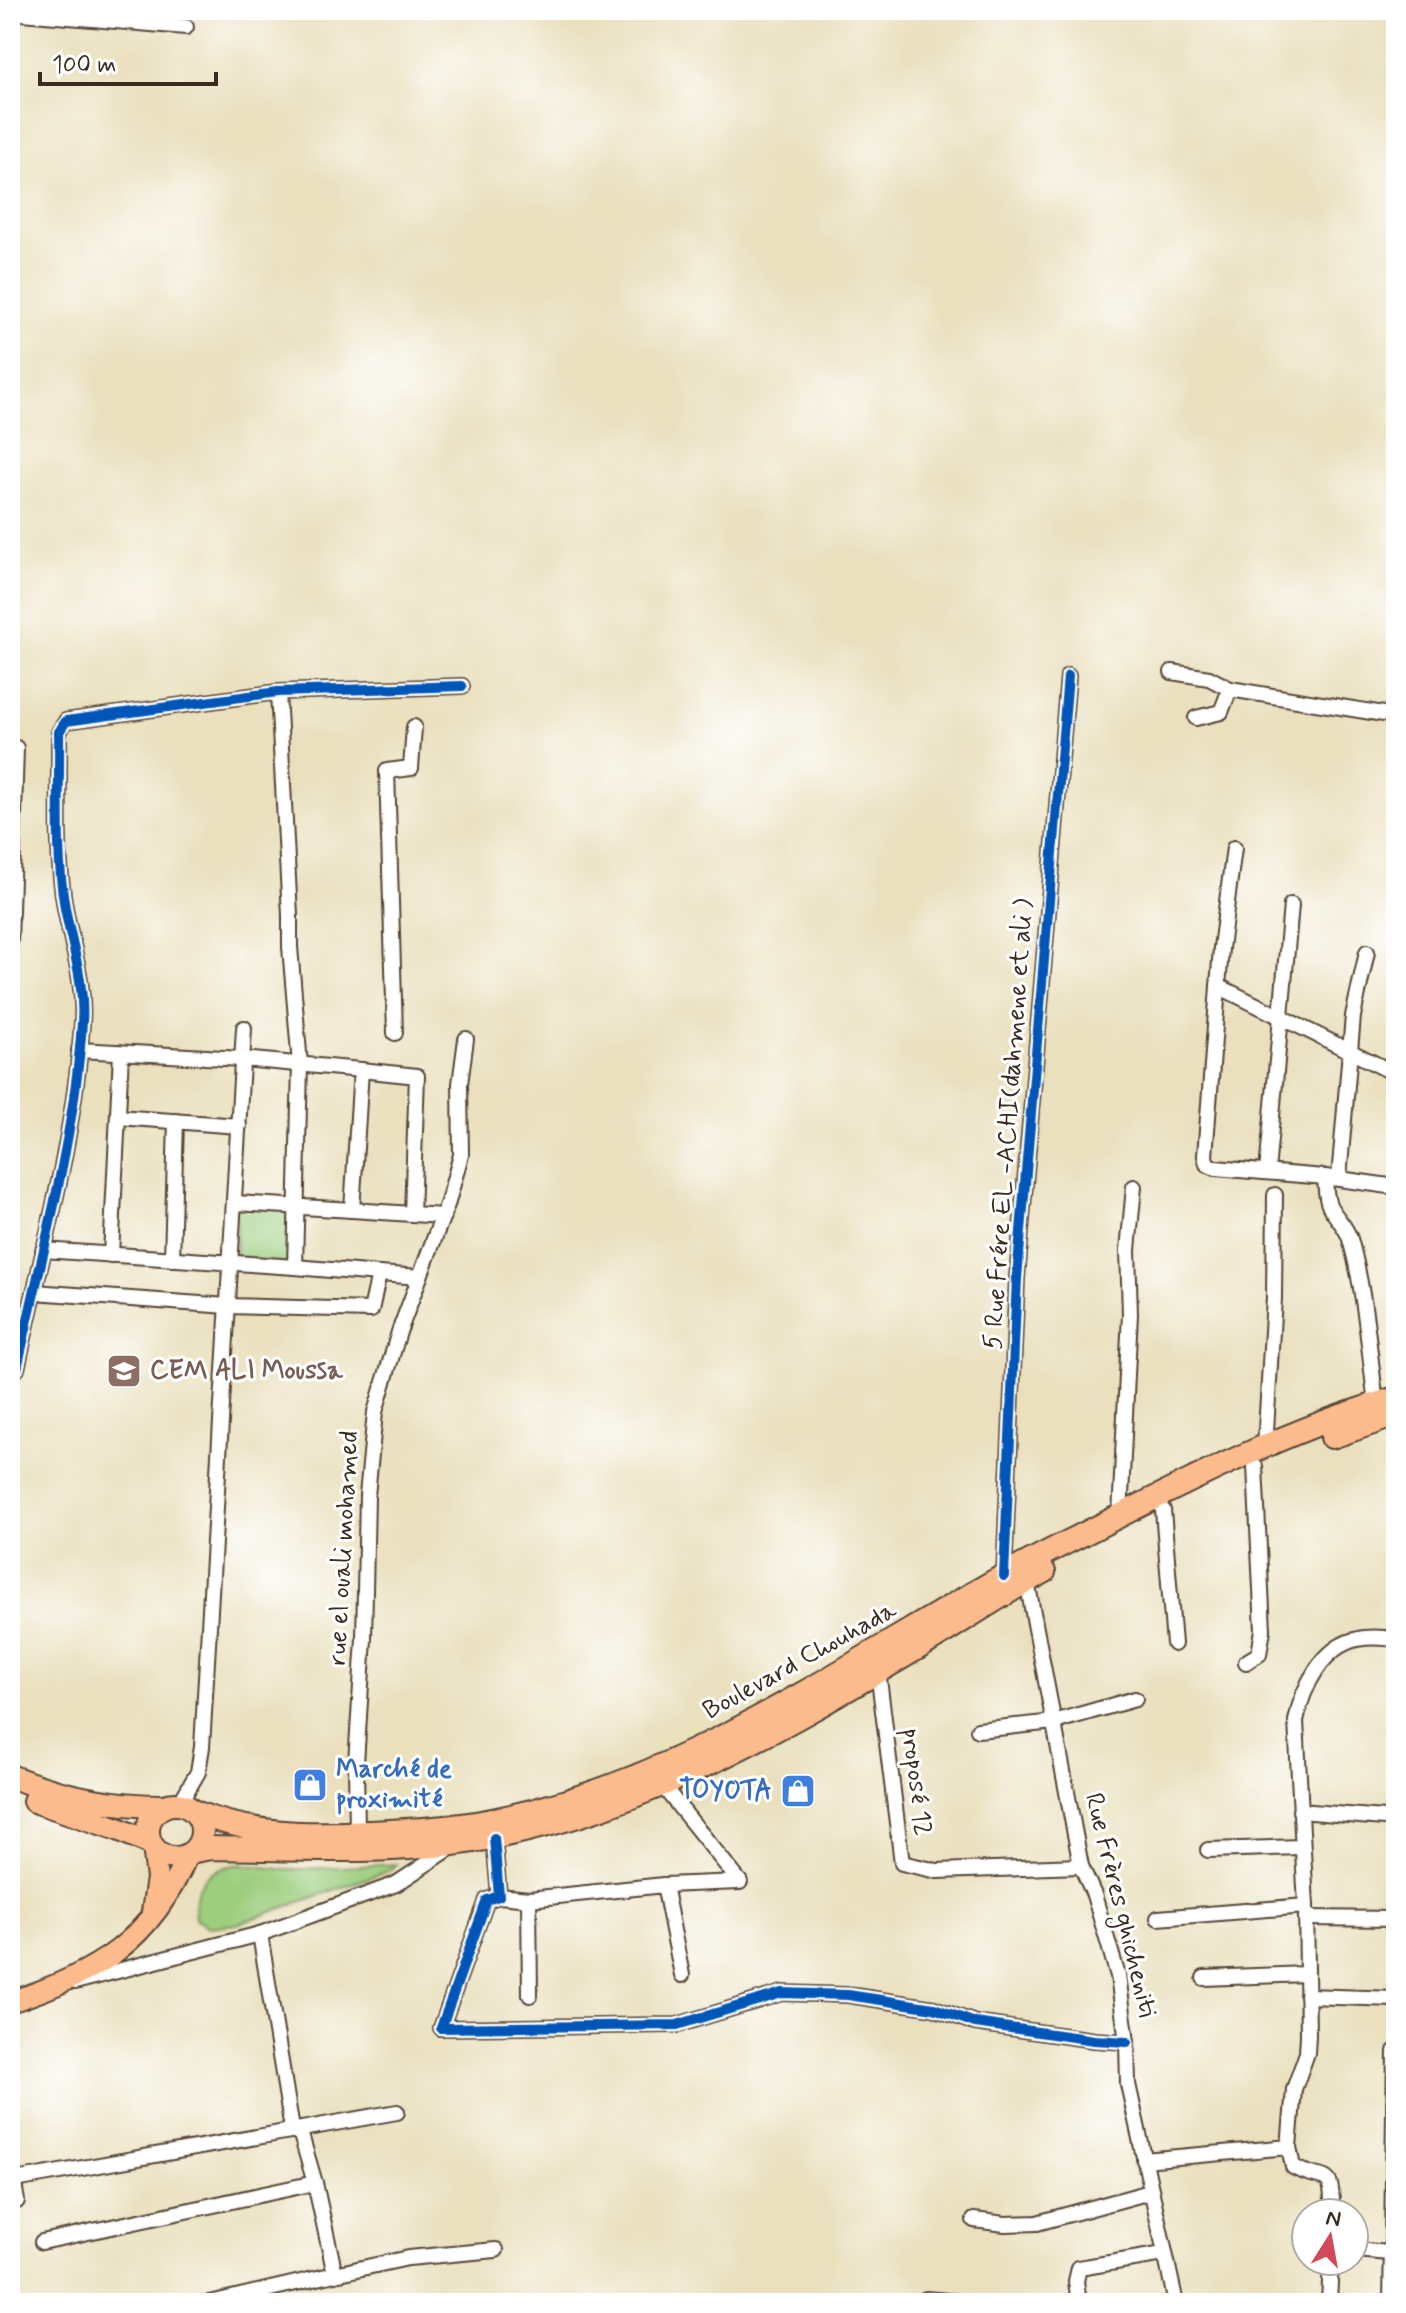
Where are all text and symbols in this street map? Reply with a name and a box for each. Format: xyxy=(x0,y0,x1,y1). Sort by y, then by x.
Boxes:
scale bar xyxy=(40,36,216,86)
text: 100 m xyxy=(52,50,116,81)
street label: 5 Rue Frére EL -ACHI(dahmene et ali ) xyxy=(976,897,1042,1351)
school or university icon: CEM ALI Moussa xyxy=(105,1352,143,1390)
place label: CEM ALI Moussa xyxy=(150,1354,344,1388)
street label: rue el ouali mohamed xyxy=(321,1430,367,1666)
street label: Boulevard Chouhada xyxy=(697,1593,903,1728)
street label: proposé 12 xyxy=(893,1726,939,1838)
place label: Marché de proximité xyxy=(336,1753,452,1817)
shop icon: Marché de proximité xyxy=(291,1766,329,1804)
shop icon: TOYOTA xyxy=(779,1772,817,1810)
place label: TOYOTA xyxy=(679,1774,772,1808)
street label: Rue Frères ghicheniti xyxy=(1074,1789,1164,2021)
north arrow xyxy=(1290,2197,1370,2277)
text: N xyxy=(1324,2204,1343,2234)

